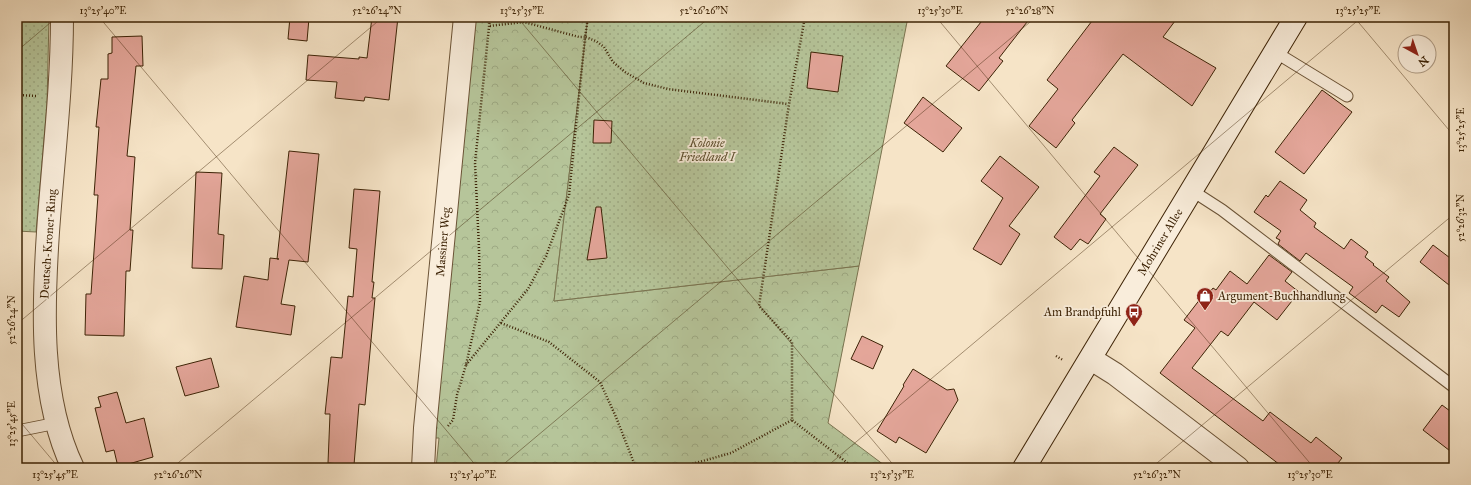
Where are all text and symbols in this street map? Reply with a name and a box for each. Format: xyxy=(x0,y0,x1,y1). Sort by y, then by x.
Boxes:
text: 13°25'40"E xyxy=(80,5,126,17)
text: 52°26'24"N xyxy=(352,5,402,17)
text: 13°25'35"E xyxy=(500,5,544,17)
text: 52°26'26"N xyxy=(680,5,729,17)
text: 13°25'30"E xyxy=(917,5,963,17)
text: 52°26'28"N xyxy=(1005,5,1055,17)
text: 13°25'25"E xyxy=(1336,5,1380,17)
north arrow xyxy=(1397,34,1437,74)
text: N xyxy=(1415,53,1431,70)
text: 13°25'25"E xyxy=(1455,108,1467,152)
park label: Kolonie Friedland I xyxy=(678,136,737,164)
street label: Deutsch-Kroner-Ring xyxy=(37,188,60,299)
text: 52°26'32"N xyxy=(1455,194,1467,242)
street label: Massiner Weg xyxy=(433,206,454,277)
street label: Mohriner Allee xyxy=(1134,206,1186,278)
shop icon: Argument-Buchhandlung xyxy=(1195,286,1215,311)
place label: Argument-Buchhandlung xyxy=(1217,289,1346,304)
text: 52°26'24"N xyxy=(6,295,18,345)
bus stop icon: Am Brandpfuhl xyxy=(1124,302,1144,327)
place label: Am Brandpfuhl xyxy=(1043,305,1122,319)
text: 13°25'45"E xyxy=(6,401,18,447)
text: 13°25'45"E xyxy=(32,469,78,481)
text: 52°26'26"N xyxy=(154,469,203,481)
text: 13°25'40"E xyxy=(450,469,496,481)
text: 13°25'35"E xyxy=(870,469,914,481)
text: 52°26'32"N xyxy=(1133,469,1181,481)
text: 13°25'30"E xyxy=(1287,469,1333,481)

